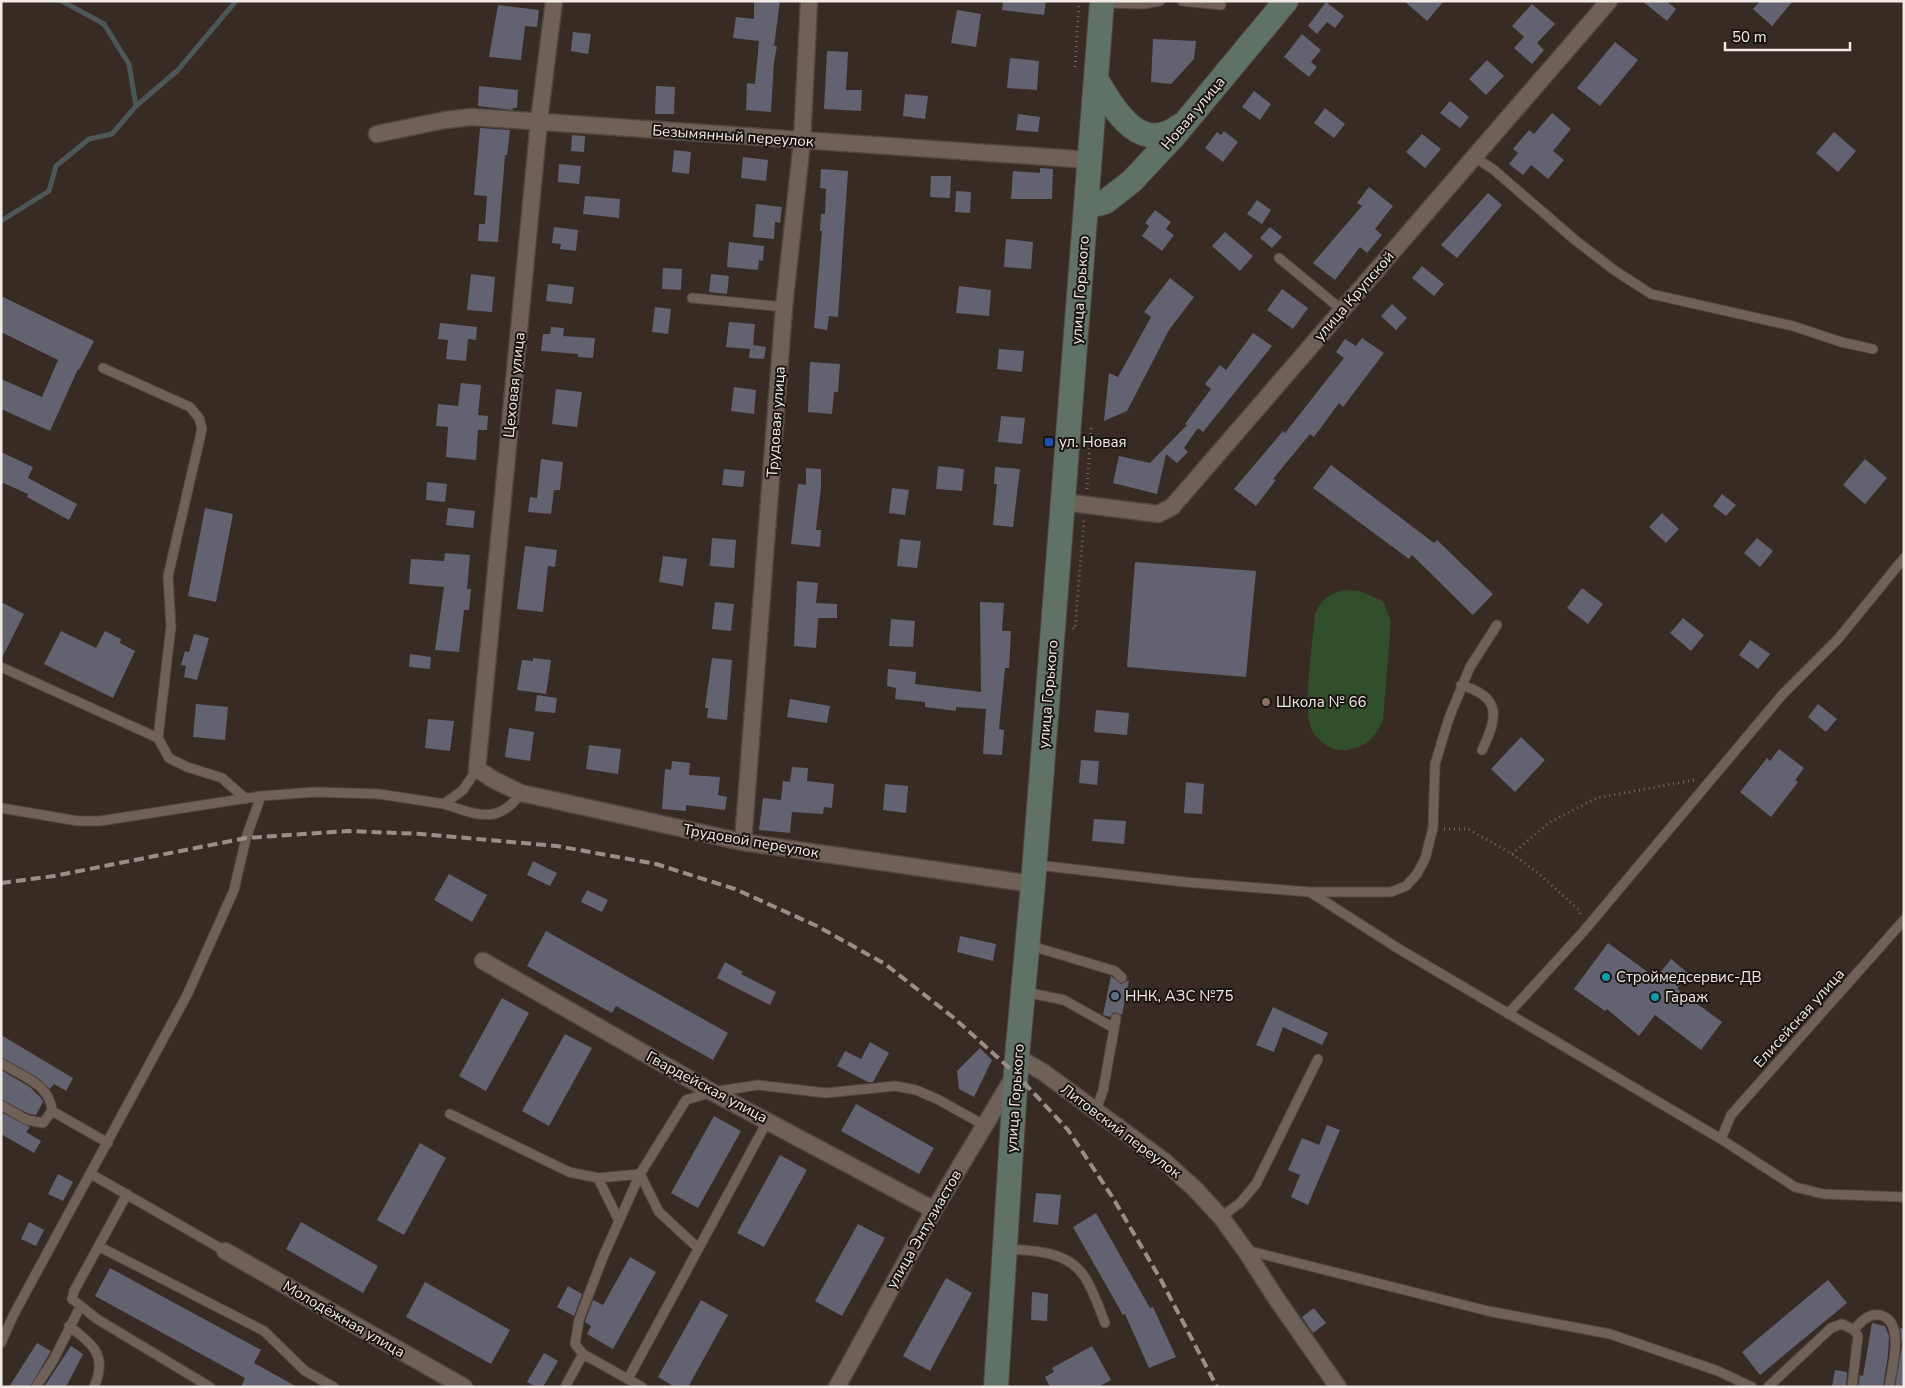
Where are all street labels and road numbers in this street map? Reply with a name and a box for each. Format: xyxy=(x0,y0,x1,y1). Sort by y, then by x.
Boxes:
street label: Новая улица xyxy=(1156,72,1230,154)
street label: Безымянный переулок xyxy=(652,120,815,152)
street label: улица Горького xyxy=(1066,235,1094,345)
street label: улица Крупской xyxy=(1309,247,1399,345)
street label: Цеховая улица xyxy=(499,331,529,439)
street label: Трудовая улица xyxy=(762,366,790,478)
street label: улица Горького xyxy=(1033,639,1063,749)
street label: Трудовой переулок xyxy=(682,819,820,863)
street label: Елисейская улица xyxy=(1749,964,1849,1072)
street label: улица Горького xyxy=(1001,1043,1029,1153)
street label: Гвардейская улица xyxy=(643,1047,771,1127)
street label: Литовский переулок xyxy=(1057,1079,1185,1183)
street label: улица Энтузиастов xyxy=(882,1166,966,1292)
street label: Молодёжная улица xyxy=(279,1276,409,1362)

